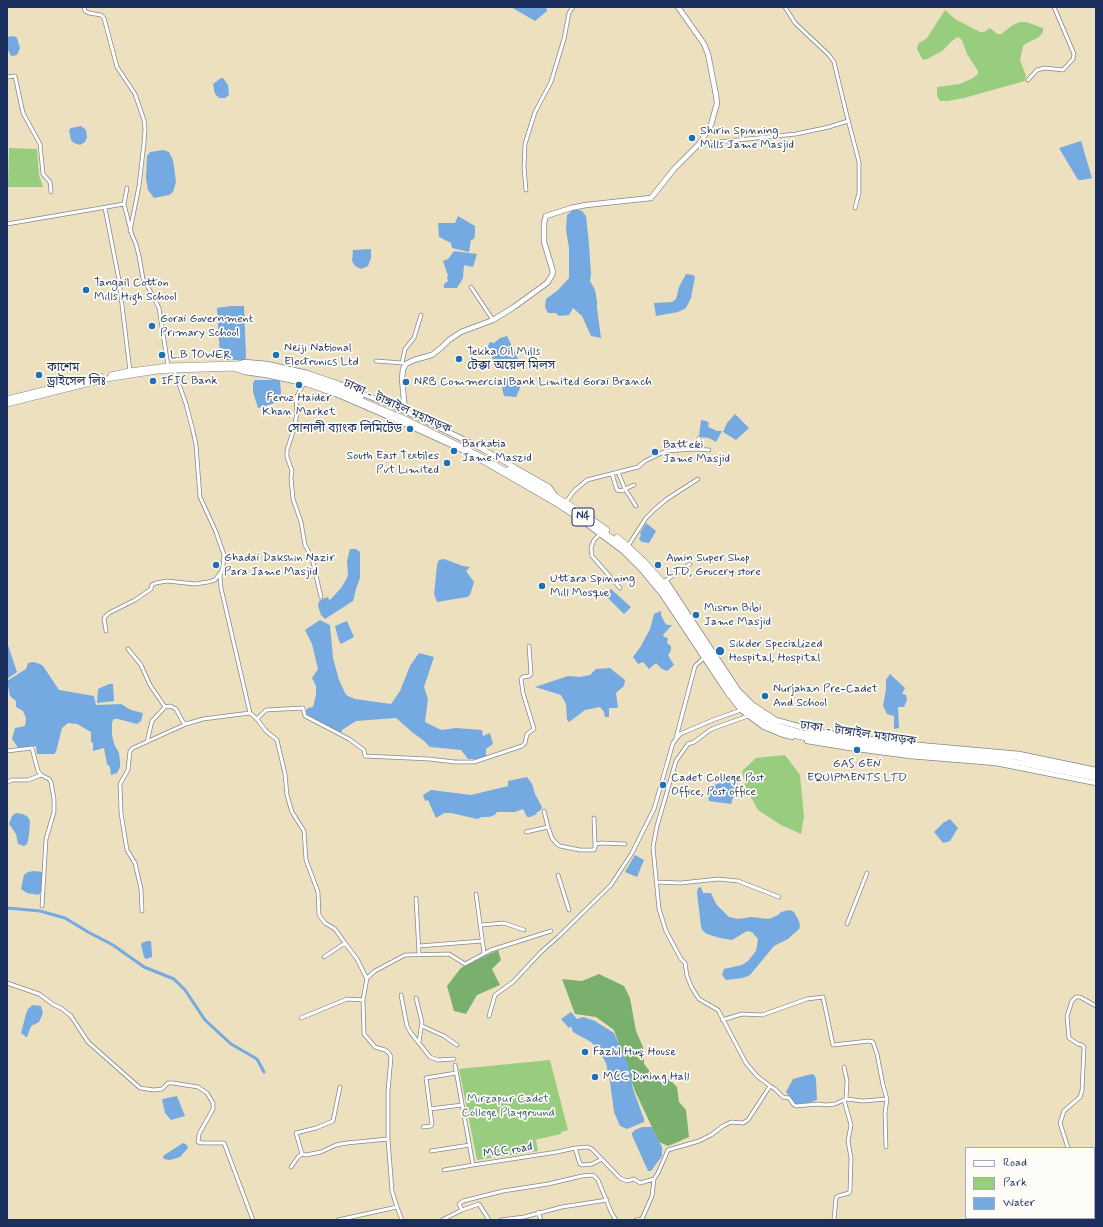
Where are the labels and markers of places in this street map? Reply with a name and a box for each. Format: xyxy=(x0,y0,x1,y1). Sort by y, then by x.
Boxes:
place label: Shirin Spinning Mills Jame Masjid xyxy=(700,124,794,152)
marker: Shirin Spinning Mills Jame Masjid xyxy=(687,133,697,143)
place label: Tangail Cotton Mills High School xyxy=(94,276,177,304)
marker: Tangail Cotton Mills High School xyxy=(81,285,91,295)
place label: Gorai Government Primary School xyxy=(160,312,253,340)
marker: Gorai Government Primary School xyxy=(147,321,157,331)
place label: Neiji National Electronics Ltd xyxy=(284,341,359,369)
place label: Tekka Oil Mills টেক্কা অয়েল মিলস xyxy=(467,345,555,373)
place label: L.B TOWER xyxy=(170,348,231,362)
marker: L.B TOWER xyxy=(157,350,167,360)
marker: Neiji National Electronics Ltd xyxy=(271,350,281,360)
marker: Tekka Oil Mills টেক্কা অয়েল মিলস xyxy=(454,354,464,364)
place label: কাশেম ড্রাইসেল লিঃ xyxy=(47,361,106,389)
marker: কাশেম ড্রাইসেল লিঃ xyxy=(34,370,44,380)
place label: IFIC Bank xyxy=(161,374,217,388)
place label: NRB Commercial Bank Limited Gorai Branch xyxy=(414,375,652,389)
marker: IFIC Bank xyxy=(148,376,158,386)
marker: NRB Commercial Bank Limited Gorai Branch xyxy=(401,377,411,387)
marker: Feroz Haider Khan Market xyxy=(294,380,304,390)
place label: Feroz Haider Khan Market xyxy=(262,391,336,419)
place label: সোনালী ব্যাংক লিমিটেড xyxy=(288,422,402,436)
marker: সোনালী ব্যাংক লিমিটেড xyxy=(405,424,415,434)
place label: Barkatia Jame Maszid xyxy=(462,437,532,465)
place label: Batteki Jame Masjid xyxy=(663,438,730,466)
marker: Barkatia Jame Maszid xyxy=(449,446,459,456)
marker: Batteki Jame Masjid xyxy=(650,447,660,457)
place label: South East Textiles Pvt Limited xyxy=(347,449,439,477)
marker: South East Textiles Pvt Limited xyxy=(442,458,452,468)
place label: Ghadai Dakshin Nazir Para Jame Masjid xyxy=(224,551,335,579)
place label: Amin Super Shop LTD, Grocery store xyxy=(666,551,761,579)
marker: Ghadai Dakshin Nazir Para Jame Masjid xyxy=(211,560,221,570)
marker: Amin Super Shop LTD, Grocery store xyxy=(653,560,663,570)
place label: Uttara Spinning Mill Mosque xyxy=(550,572,635,600)
marker: Uttara Spinning Mill Mosque xyxy=(537,581,547,591)
place label: Misron Bibi Jame Masjid xyxy=(704,601,771,629)
marker: Misron Bibi Jame Masjid xyxy=(691,610,701,620)
place label: Sikder Specialized Hospital, Hospital xyxy=(729,637,823,665)
marker: Sikder Specialized Hospital, Hospital xyxy=(714,645,726,657)
place label: Nurjahan Pre-Cadet And School xyxy=(773,682,878,710)
marker: Nurjahan Pre-Cadet And School xyxy=(760,691,770,701)
marker: GAS GEN EQUIPMENTS LTD xyxy=(852,745,862,755)
place label: GAS GEN EQUIPMENTS LTD xyxy=(807,757,907,785)
place label: Cadet College Post Office, Post office xyxy=(671,771,764,799)
marker: Cadet College Post Office, Post office xyxy=(658,780,668,790)
place label: Fazlul Huq House xyxy=(593,1045,676,1059)
marker: Fazlul Huq House xyxy=(580,1047,590,1057)
place label: MCC Dining Hall xyxy=(603,1070,689,1084)
marker: MCC Dining Hall xyxy=(590,1072,600,1082)

